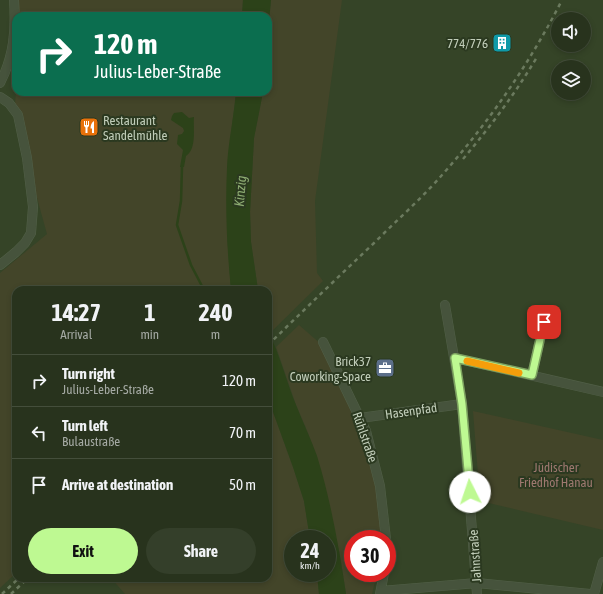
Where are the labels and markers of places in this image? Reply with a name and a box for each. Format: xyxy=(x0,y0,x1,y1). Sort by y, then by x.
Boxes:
building icon: 774/776 xyxy=(491,32,513,54)
place label: 774/776 xyxy=(447,36,488,51)
place label: Restaurant Sandelmühle xyxy=(103,113,168,143)
restaurant icon: Restaurant Sandelmühle xyxy=(78,116,100,138)
pin xyxy=(527,305,561,339)
place label: Brick37 Coworking-Space xyxy=(290,354,371,384)
office icon: Brick37 Coworking-Space xyxy=(374,357,396,379)

